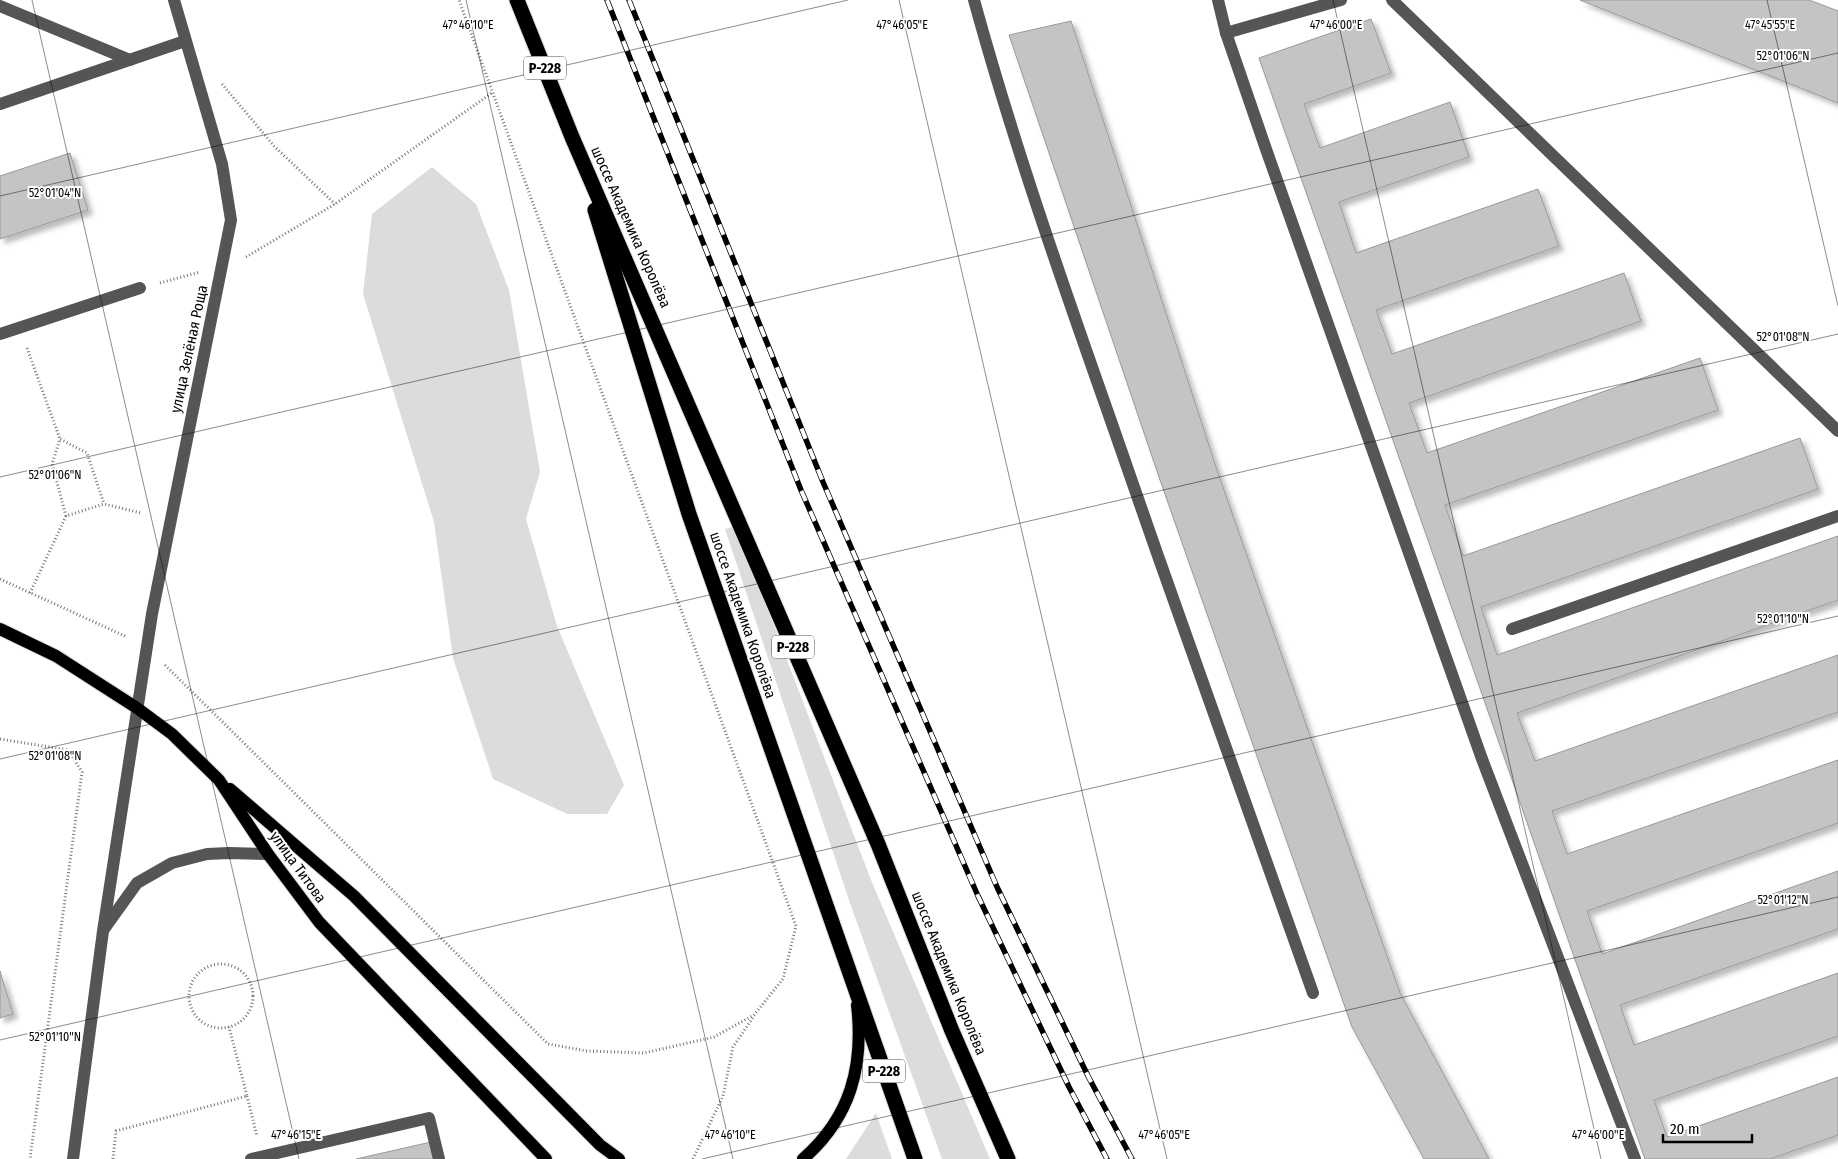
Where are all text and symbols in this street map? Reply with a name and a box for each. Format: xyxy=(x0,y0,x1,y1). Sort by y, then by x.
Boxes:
text: 47°46'10"E xyxy=(442,18,494,32)
text: 47°46'05"E xyxy=(876,18,928,32)
text: 47°46'00"E xyxy=(1310,18,1363,32)
text: 47°45'55"E xyxy=(1745,18,1795,32)
text: 52°01'06"N xyxy=(1756,49,1810,63)
road number: Р-228 xyxy=(524,56,566,80)
street label: шоссе Академика Королёва xyxy=(587,143,675,311)
text: 52°01'04"N xyxy=(29,186,81,200)
street label: улица Зелёная Роща xyxy=(167,283,211,415)
text: 52°01'08"N xyxy=(1756,330,1810,344)
text: 52°01'06"N xyxy=(28,468,82,482)
street label: шоссе Академика Королёва xyxy=(706,529,780,701)
text: 52°01'10"N xyxy=(1757,612,1809,626)
road number: Р-228 xyxy=(772,636,814,659)
text: 52°01'08"N xyxy=(28,749,82,763)
street label: улица Титова xyxy=(266,828,330,906)
street label: шоссе Академика Королёва xyxy=(908,889,990,1057)
text: 52°01'12"N xyxy=(1757,893,1809,907)
text: 52°01'10"N xyxy=(29,1030,81,1044)
road number: Р-228 xyxy=(863,1060,905,1082)
scale bar xyxy=(1663,1112,1752,1144)
text: 20 m xyxy=(1670,1120,1700,1138)
text: 47°46'15"E xyxy=(271,1128,321,1142)
text: 47°46'10"E xyxy=(704,1128,756,1142)
text: 47°46'05"E xyxy=(1138,1128,1190,1142)
text: 47°46'00"E xyxy=(1572,1128,1625,1142)

